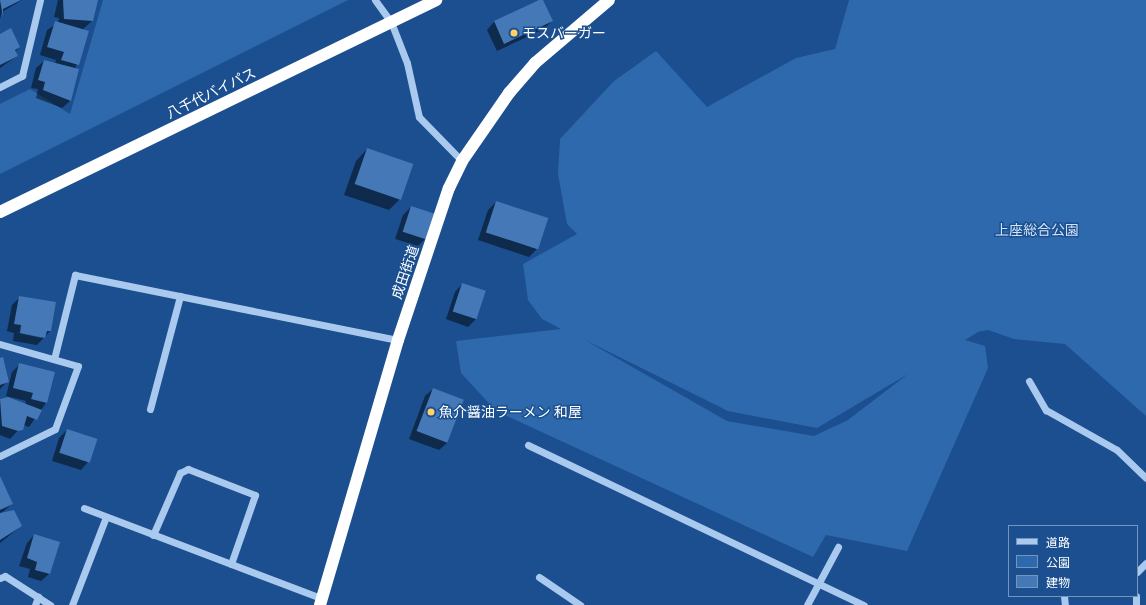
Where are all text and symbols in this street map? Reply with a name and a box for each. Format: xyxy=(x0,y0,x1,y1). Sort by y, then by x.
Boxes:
place label: モスバーガー xyxy=(522,25,606,41)
marker: モスバーガー xyxy=(509,28,519,38)
street label: 八千代バイパス xyxy=(163,64,259,122)
park label: 上座総合公園 xyxy=(995,222,1079,238)
street label: 成田街道 xyxy=(388,243,422,301)
place label: 魚介醤油ラーメン 和屋 xyxy=(439,404,583,420)
marker: 魚介醤油ラーメン 和屋 xyxy=(426,407,436,417)
legend xyxy=(1008,525,1138,597)
text: 道路 xyxy=(1046,536,1070,550)
text: 公園 xyxy=(1046,556,1070,570)
text: 建物 xyxy=(1046,576,1070,590)

